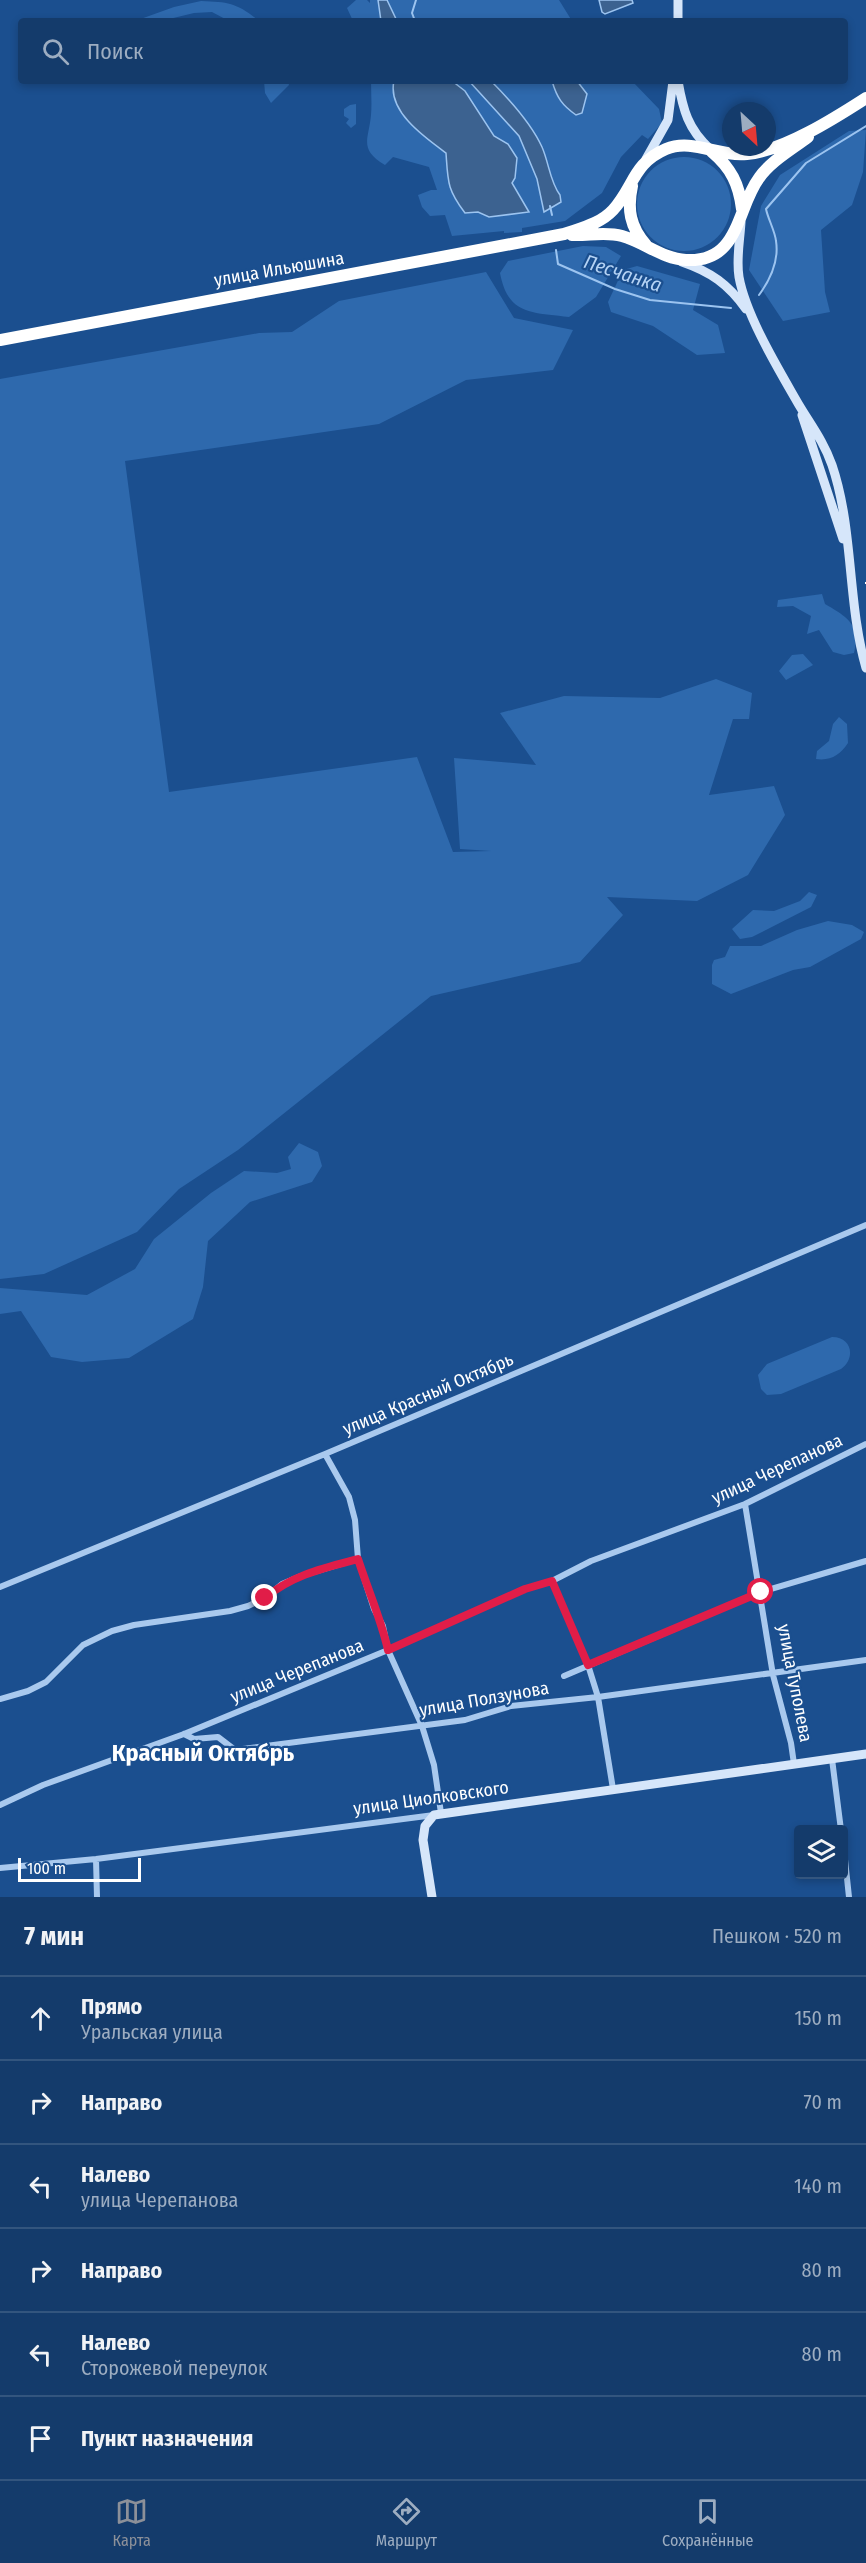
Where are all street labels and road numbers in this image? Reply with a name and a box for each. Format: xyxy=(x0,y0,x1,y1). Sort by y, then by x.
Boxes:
street label: улица Ильюшина xyxy=(212,247,346,291)
street label: улица Красный Октябрь xyxy=(339,1348,517,1440)
street label: улица Черепанова xyxy=(708,1429,846,1509)
street label: улица Туполева xyxy=(773,1622,817,1744)
street label: улица Черепанова xyxy=(227,1634,367,1708)
street label: улица Ползунова xyxy=(417,1677,551,1721)
street label: улица Циолковского xyxy=(352,1776,510,1820)

